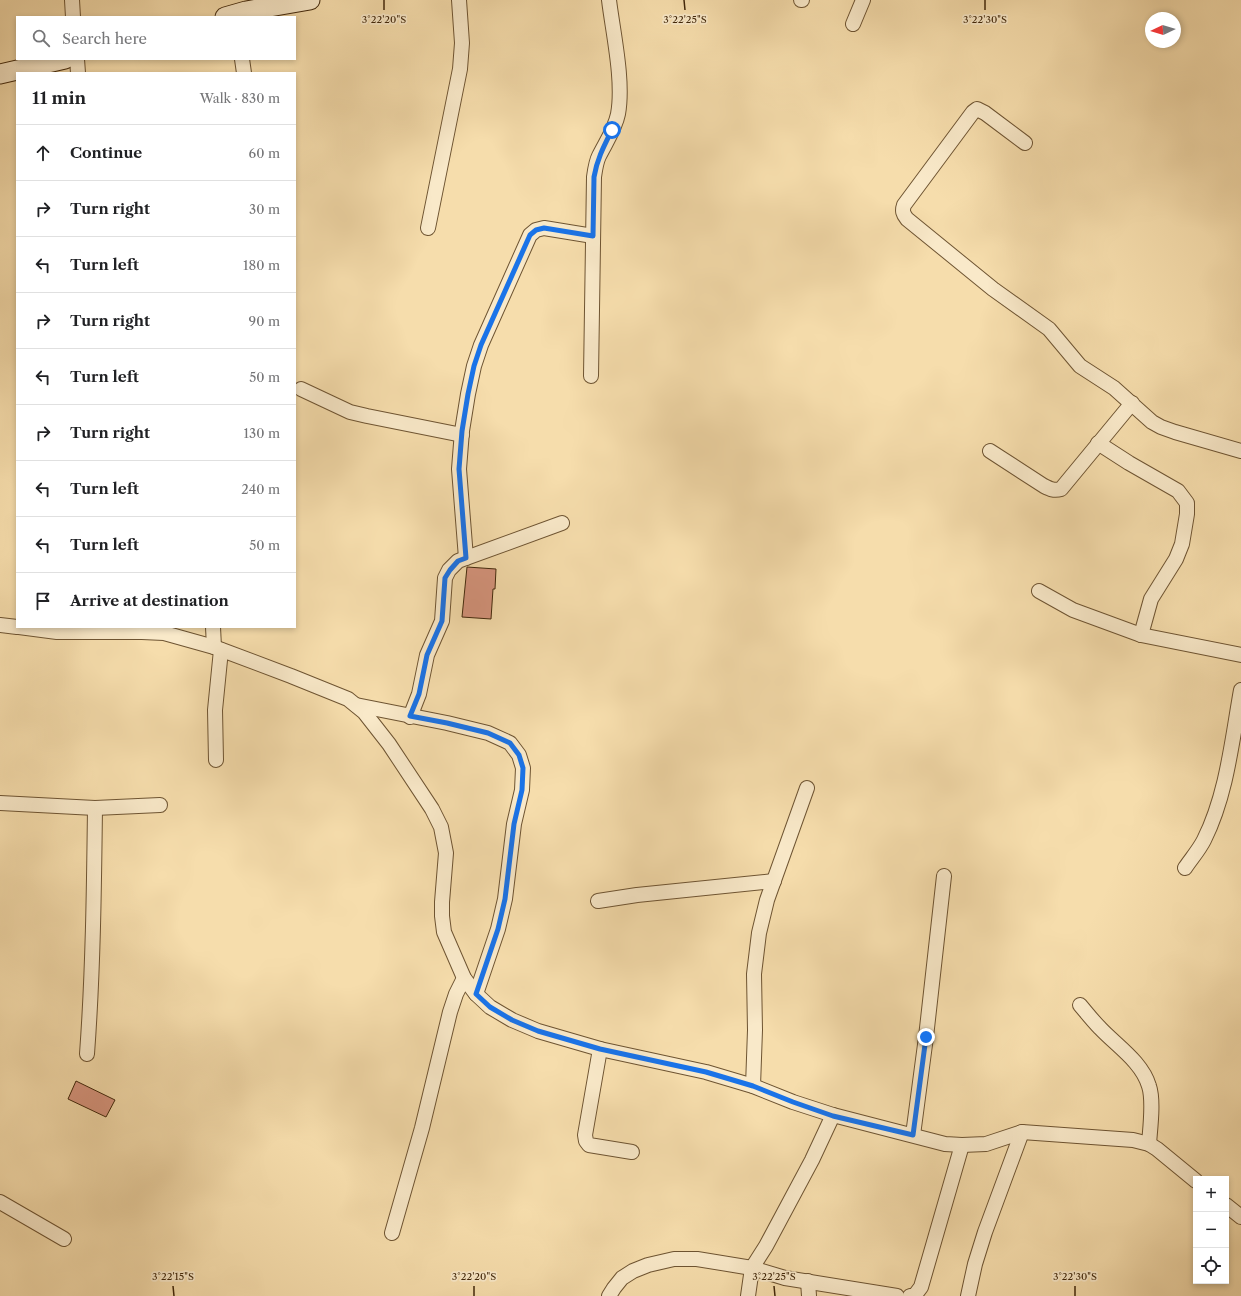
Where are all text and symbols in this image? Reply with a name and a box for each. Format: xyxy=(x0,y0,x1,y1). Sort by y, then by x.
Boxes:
north arrow xyxy=(1145,12,1181,48)
text: 3°22'20"S xyxy=(362,13,406,26)
text: 3°22'25"S xyxy=(663,13,707,26)
text: 3°22'30"S xyxy=(963,13,1007,26)
search box xyxy=(16,16,296,60)
icon: search xyxy=(30,27,52,49)
text: Search here xyxy=(62,29,147,48)
text: 11 min xyxy=(32,88,86,108)
text: Walk · 830 m xyxy=(200,90,280,106)
route start xyxy=(603,121,621,139)
icon: ahead xyxy=(32,142,54,164)
text: Continue xyxy=(70,143,142,162)
text: 60 m xyxy=(249,145,280,161)
icon: right xyxy=(32,198,54,220)
text: Turn right xyxy=(70,199,150,218)
text: 30 m xyxy=(249,201,280,217)
icon: left xyxy=(32,254,54,276)
text: Turn left xyxy=(70,255,139,274)
text: 180 m xyxy=(243,257,280,273)
icon: right xyxy=(32,310,54,332)
text: Turn right xyxy=(70,311,150,330)
text: 90 m xyxy=(249,313,280,329)
icon: left xyxy=(32,366,54,388)
text: Turn left xyxy=(70,367,139,386)
text: 50 m xyxy=(249,369,280,385)
icon: right xyxy=(32,422,54,444)
text: Turn right xyxy=(70,423,150,442)
text: 130 m xyxy=(244,425,280,441)
icon: left xyxy=(32,478,54,500)
text: Turn left xyxy=(70,479,139,498)
text: 240 m xyxy=(241,481,280,497)
icon: left xyxy=(32,534,54,556)
text: Turn left xyxy=(70,535,139,554)
text: 50 m xyxy=(249,537,280,553)
icon: arrive xyxy=(32,590,54,612)
text: Arrive at destination xyxy=(70,591,229,610)
route end xyxy=(917,1028,935,1046)
map controls xyxy=(1193,1176,1229,1284)
button: + xyxy=(1193,1176,1229,1212)
button: − xyxy=(1193,1212,1229,1248)
button: locate xyxy=(1193,1248,1229,1284)
text: 3°22'15"S xyxy=(152,1270,194,1283)
text: 3°22'20"S xyxy=(452,1270,496,1283)
text: 3°22'25"S xyxy=(752,1270,796,1283)
text: 3°22'30"S xyxy=(1053,1270,1097,1283)

